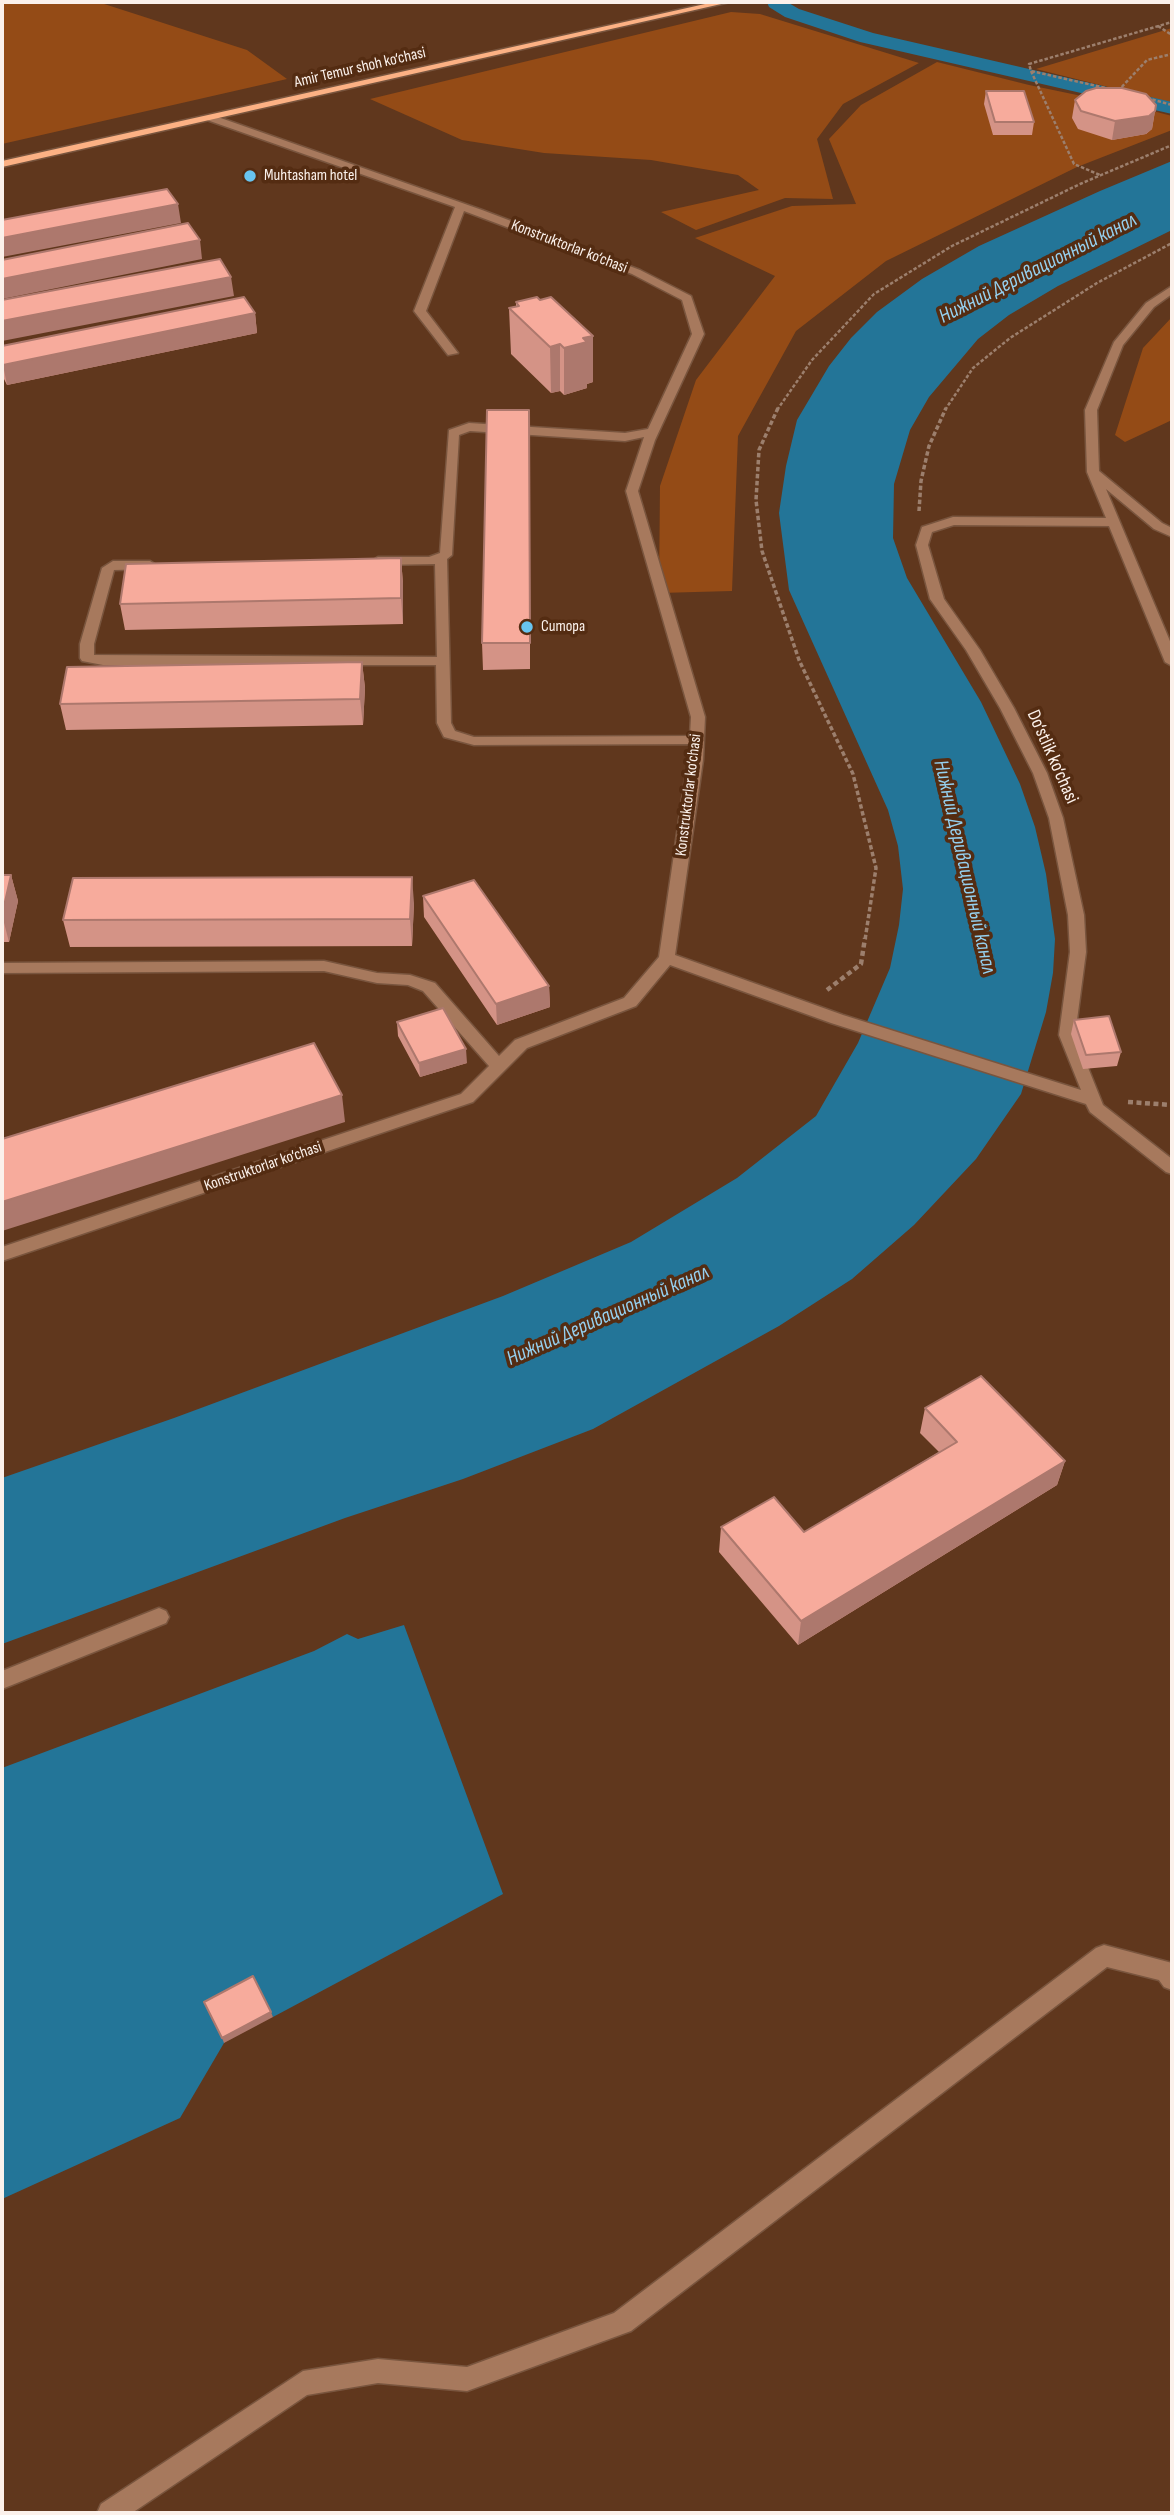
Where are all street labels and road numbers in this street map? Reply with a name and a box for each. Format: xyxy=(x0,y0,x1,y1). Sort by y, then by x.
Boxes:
street label: Amir Temur shoh ko‘chasi xyxy=(292,44,428,92)
street label: Konstruktorlar ko‘chasi xyxy=(508,216,630,278)
street label: Do‘stlik ko‘chasi xyxy=(1021,707,1083,807)
street label: Konstruktorlar ko‘chasi xyxy=(672,733,706,857)
street label: Konstruktorlar ko‘chasi xyxy=(202,1138,324,1196)

